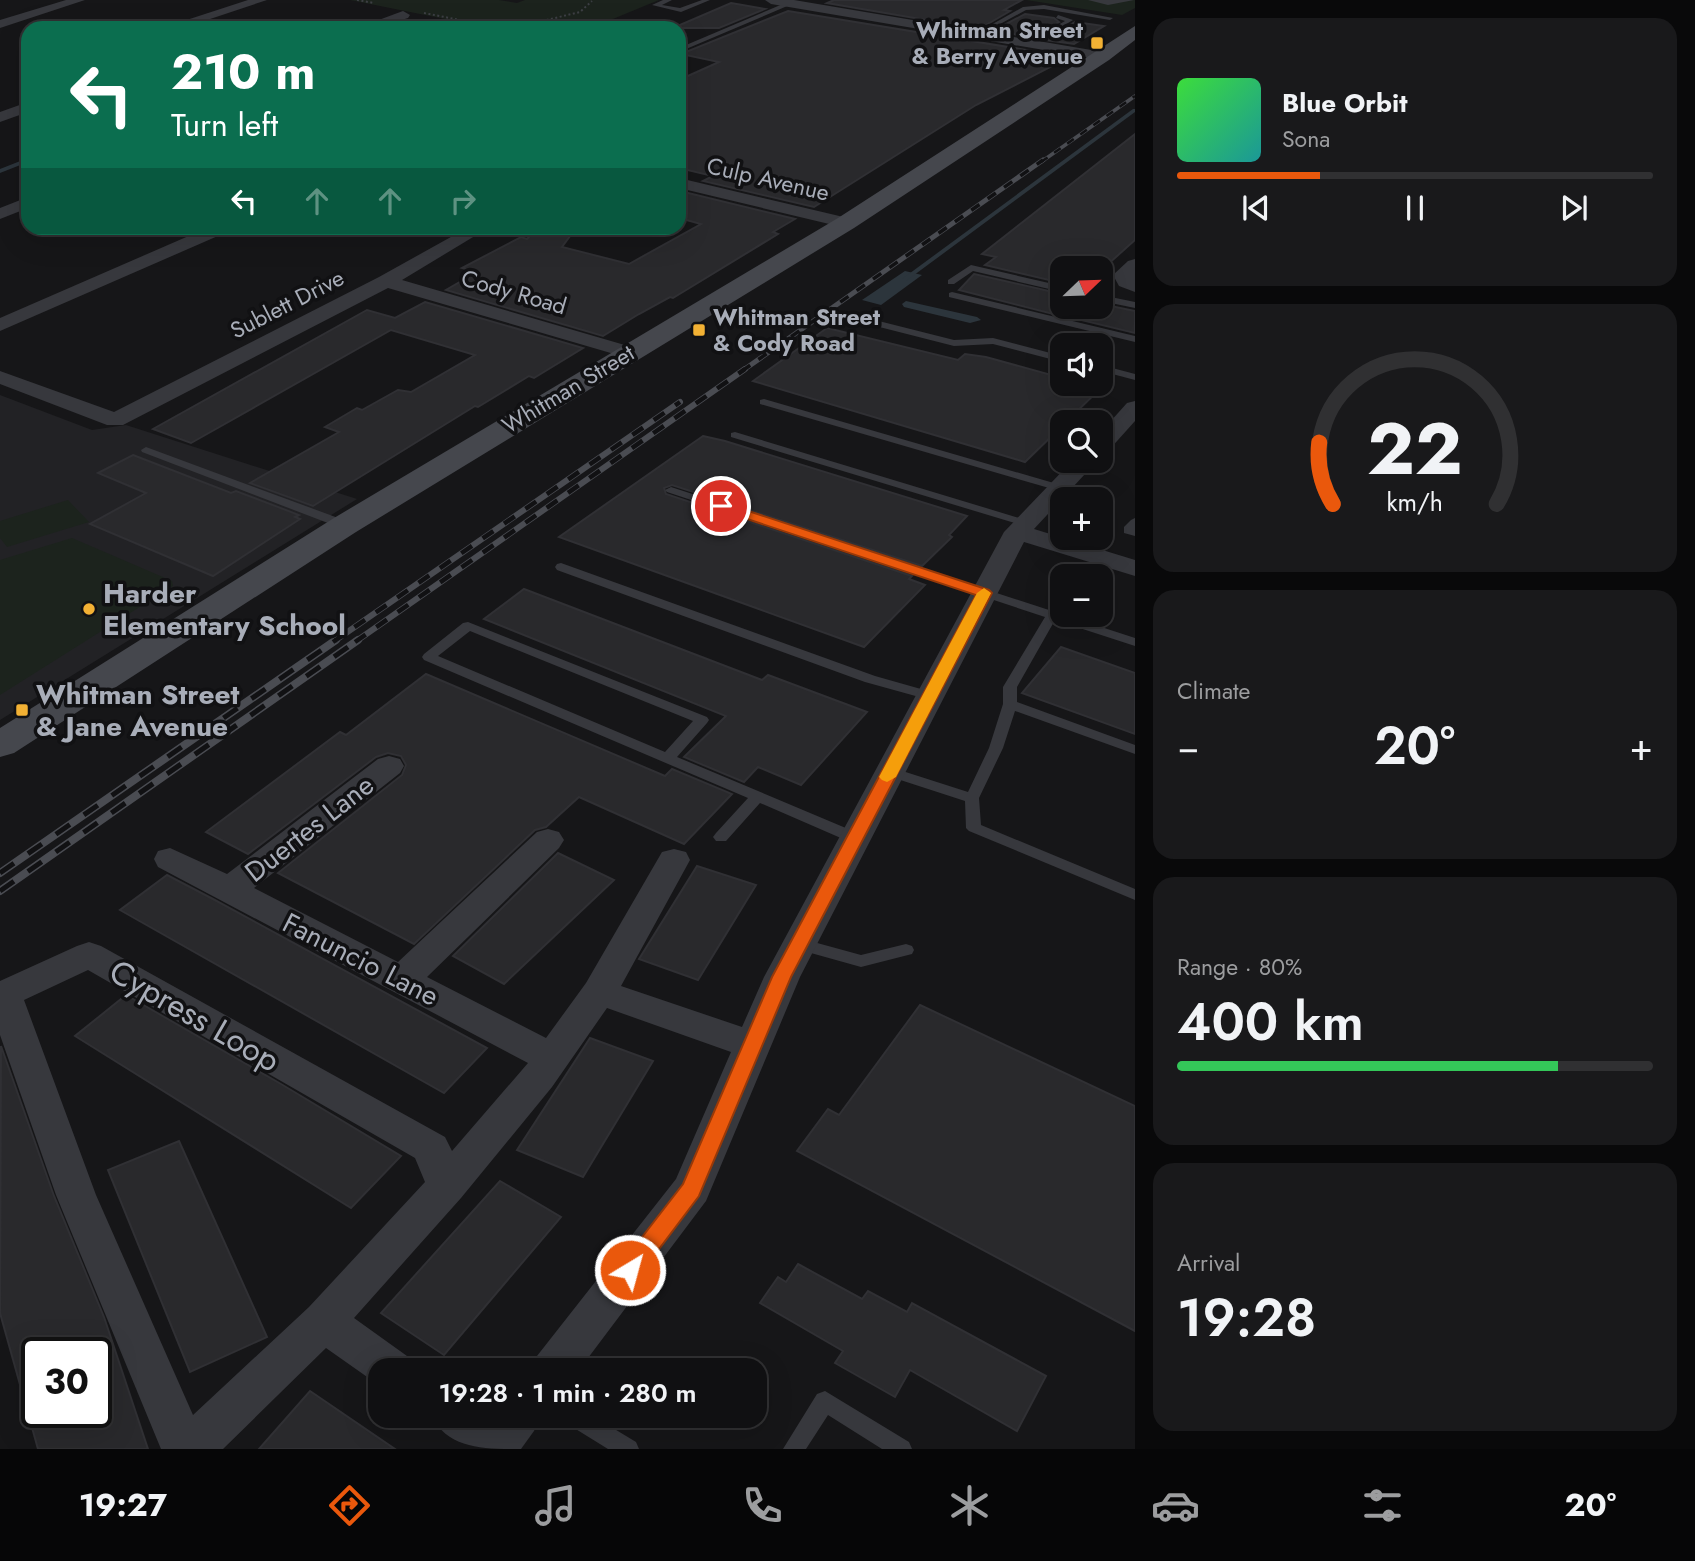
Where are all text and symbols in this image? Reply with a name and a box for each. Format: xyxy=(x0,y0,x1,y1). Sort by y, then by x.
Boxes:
place label: Whitman Street & Berry Avenue xyxy=(912,13,1084,73)
marker: Whitman Street & Berry Avenue xyxy=(1089,35,1105,51)
text: 210 m xyxy=(171,37,315,107)
icon: left xyxy=(56,49,147,140)
text: Blue Orbit xyxy=(1282,84,1407,122)
text: Turn left xyxy=(171,102,278,148)
text: Sona xyxy=(1282,122,1330,156)
street label: Culp Avenue xyxy=(703,148,833,210)
icon: left xyxy=(225,182,263,220)
icon: ahead xyxy=(298,182,336,220)
icon: ahead xyxy=(371,182,409,220)
icon: right xyxy=(444,182,482,220)
icon: previous xyxy=(1237,189,1275,227)
icon: pause xyxy=(1396,189,1434,227)
icon: next xyxy=(1555,189,1593,227)
north arrow xyxy=(1050,256,1113,318)
map controls xyxy=(1050,256,1113,627)
street label: Sublett Drive xyxy=(224,261,350,347)
street label: Cody Road xyxy=(457,261,571,323)
place label: Whitman Street & Cody Road xyxy=(713,300,881,360)
marker: Whitman Street & Cody Road xyxy=(691,322,707,338)
button: sound xyxy=(1050,333,1113,396)
street label: Whitman Street xyxy=(495,336,641,442)
text: 22 xyxy=(1367,397,1463,502)
button: search xyxy=(1050,410,1113,473)
pin xyxy=(691,476,751,536)
text: km/h xyxy=(1387,484,1443,520)
icon: arrive xyxy=(702,487,740,525)
button: + xyxy=(1050,487,1113,550)
button: − xyxy=(1050,564,1113,627)
place label: Harder Elementary School xyxy=(103,573,346,646)
marker: Harder Elementary School xyxy=(81,601,97,617)
place label: Whitman Street & Jane Avenue xyxy=(36,674,240,747)
text: Climate xyxy=(1177,674,1250,708)
marker: Whitman Street & Jane Avenue xyxy=(14,702,30,718)
text: 20° xyxy=(1374,708,1455,784)
text: − xyxy=(1177,719,1199,774)
text: + xyxy=(1630,719,1653,774)
street label: Duertes Lane xyxy=(236,765,383,892)
street label: Fanuncio Lane xyxy=(276,903,446,1016)
street label: Cypress Loop xyxy=(101,948,289,1083)
text: Range · 80% xyxy=(1177,950,1302,984)
text: 400 km xyxy=(1177,984,1364,1060)
position arrow xyxy=(593,1233,667,1307)
text: Arrival xyxy=(1177,1246,1240,1280)
text: 19:28 xyxy=(1177,1280,1316,1356)
speed limit sign: 30 xyxy=(21,1337,112,1428)
text: 19:28 · 1 min · 280 m xyxy=(439,1374,696,1412)
icon: directions xyxy=(325,1481,374,1530)
icon: music xyxy=(531,1481,580,1530)
icon: phone xyxy=(738,1481,787,1530)
icon: climate xyxy=(945,1481,994,1530)
icon: car xyxy=(1151,1481,1200,1530)
icon: filters xyxy=(1358,1481,1407,1530)
text: 19:27 xyxy=(79,1482,167,1528)
text: 20° xyxy=(1564,1482,1616,1528)

